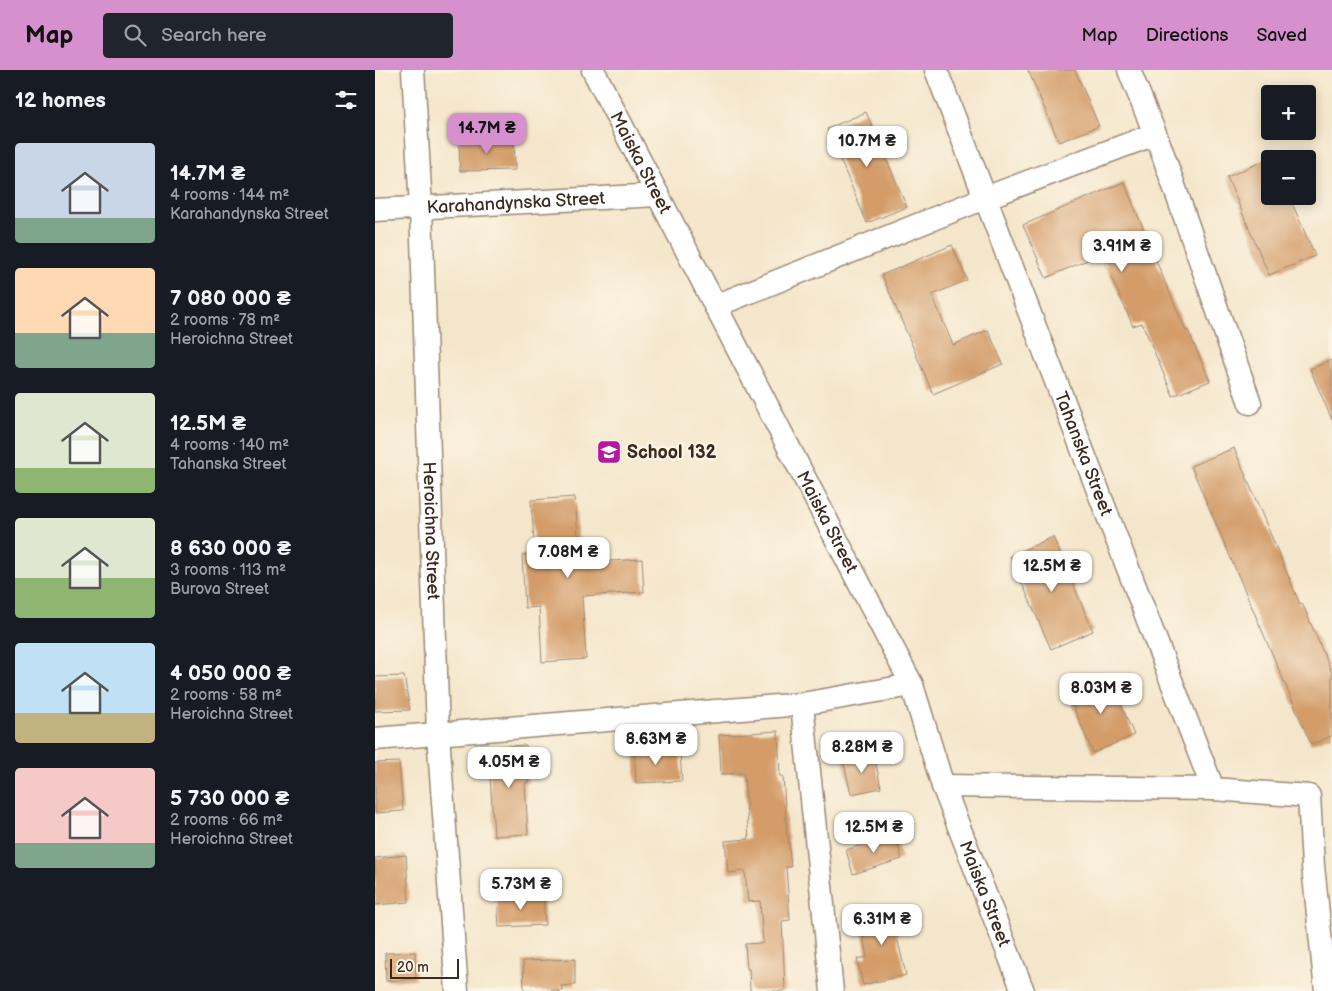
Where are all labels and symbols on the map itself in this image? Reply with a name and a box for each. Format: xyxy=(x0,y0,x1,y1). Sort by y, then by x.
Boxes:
street label: Maiska Street xyxy=(605,108,676,217)
pin: 14.7M ₴ xyxy=(441,112,533,155)
pin: 10.7M ₴ xyxy=(821,126,913,168)
street label: Karahandynska Street xyxy=(426,188,606,218)
pin: 3.91M ₴ xyxy=(1076,230,1168,273)
street label: Tahanska Street xyxy=(1050,389,1117,519)
school or university icon: School 132 xyxy=(596,439,622,465)
place label: School 132 xyxy=(627,442,717,463)
street label: Heroichna Street xyxy=(418,461,444,601)
street label: Maiska Street xyxy=(792,468,862,577)
pin: 7.08M ₴ xyxy=(522,536,614,579)
pin: 12.5M ₴ xyxy=(1006,550,1098,593)
pin: 8.03M ₴ xyxy=(1055,672,1147,715)
pin: 8.63M ₴ xyxy=(610,724,702,766)
pin: 8.28M ₴ xyxy=(816,732,908,774)
pin: 4.05M ₴ xyxy=(463,746,555,789)
pin: 12.5M ₴ xyxy=(828,812,920,854)
street label: Maiska Street xyxy=(954,838,1015,950)
pin: 5.73M ₴ xyxy=(475,868,567,911)
pin: 6.31M ₴ xyxy=(836,904,928,946)
scale bar xyxy=(390,956,459,979)

